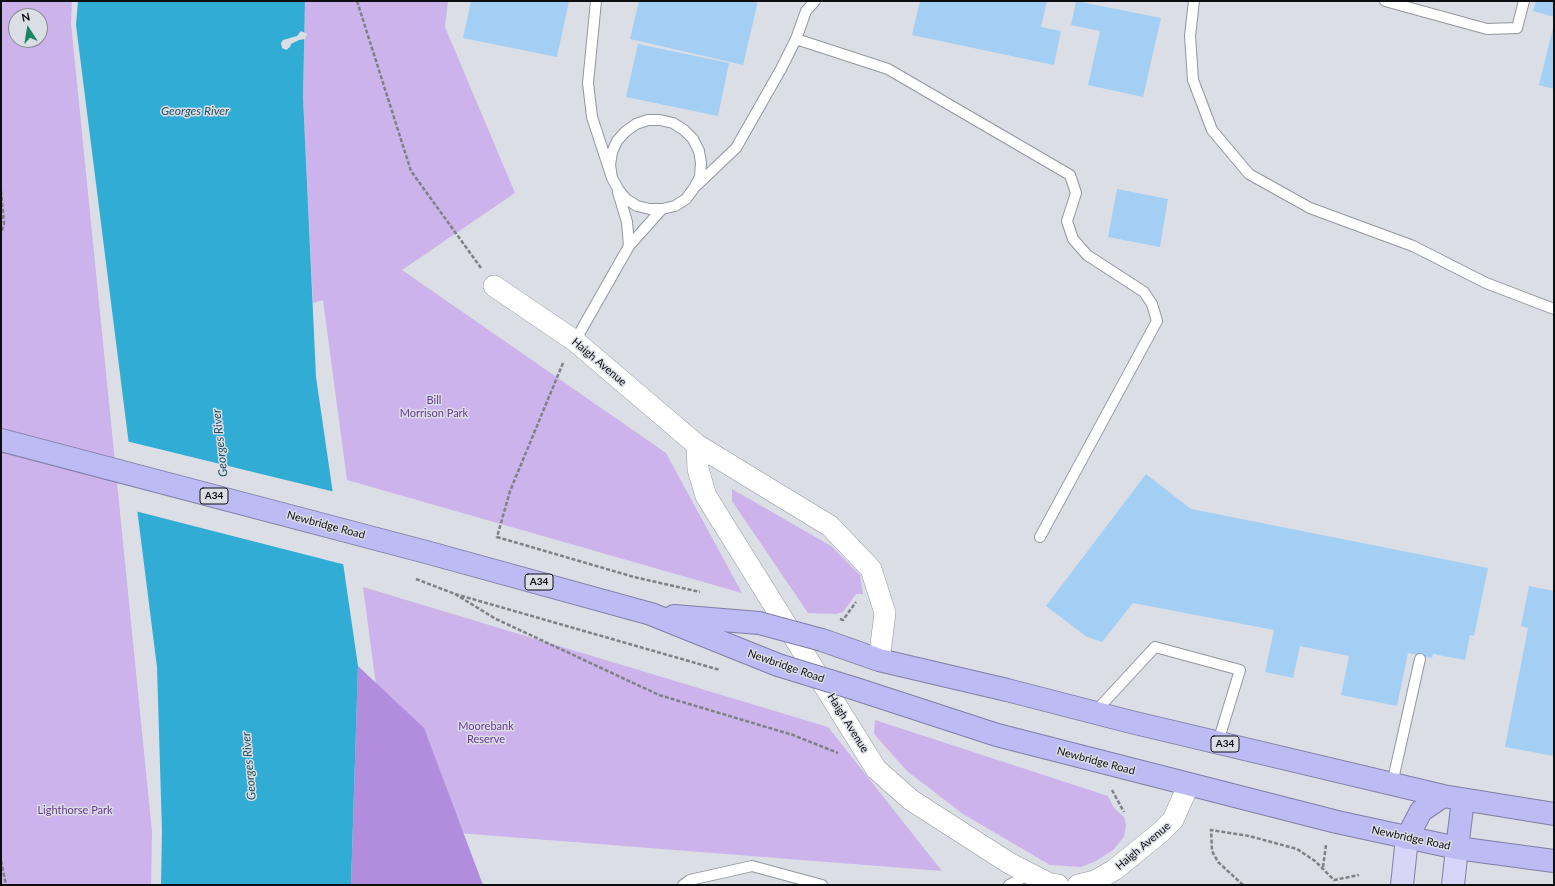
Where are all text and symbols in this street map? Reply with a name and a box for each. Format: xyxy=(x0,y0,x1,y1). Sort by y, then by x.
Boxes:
north arrow xyxy=(8,8,48,48)
text: N xyxy=(20,10,31,24)
water label: Georges River xyxy=(161,104,229,118)
street label: Haigh Avenue xyxy=(569,335,629,389)
park label: Bill Morrison Park xyxy=(400,393,468,419)
water label: Georges River xyxy=(209,408,231,478)
road number: A34 xyxy=(200,488,228,504)
street label: Newbridge Road xyxy=(286,508,366,542)
road number: A34 xyxy=(525,574,553,590)
street label: Newbridge Road xyxy=(746,647,826,685)
street label: Haigh Avenue xyxy=(825,691,871,755)
park label: Moorebank Reserve xyxy=(458,719,514,745)
water label: Georges River xyxy=(239,731,259,801)
road number: A34 xyxy=(1211,736,1239,752)
street label: Newbridge Road xyxy=(1056,744,1136,778)
park label: Lighthorse Park xyxy=(37,803,113,817)
street label: Haigh Avenue xyxy=(1113,819,1173,873)
street label: Newbridge Road xyxy=(1370,823,1452,853)

